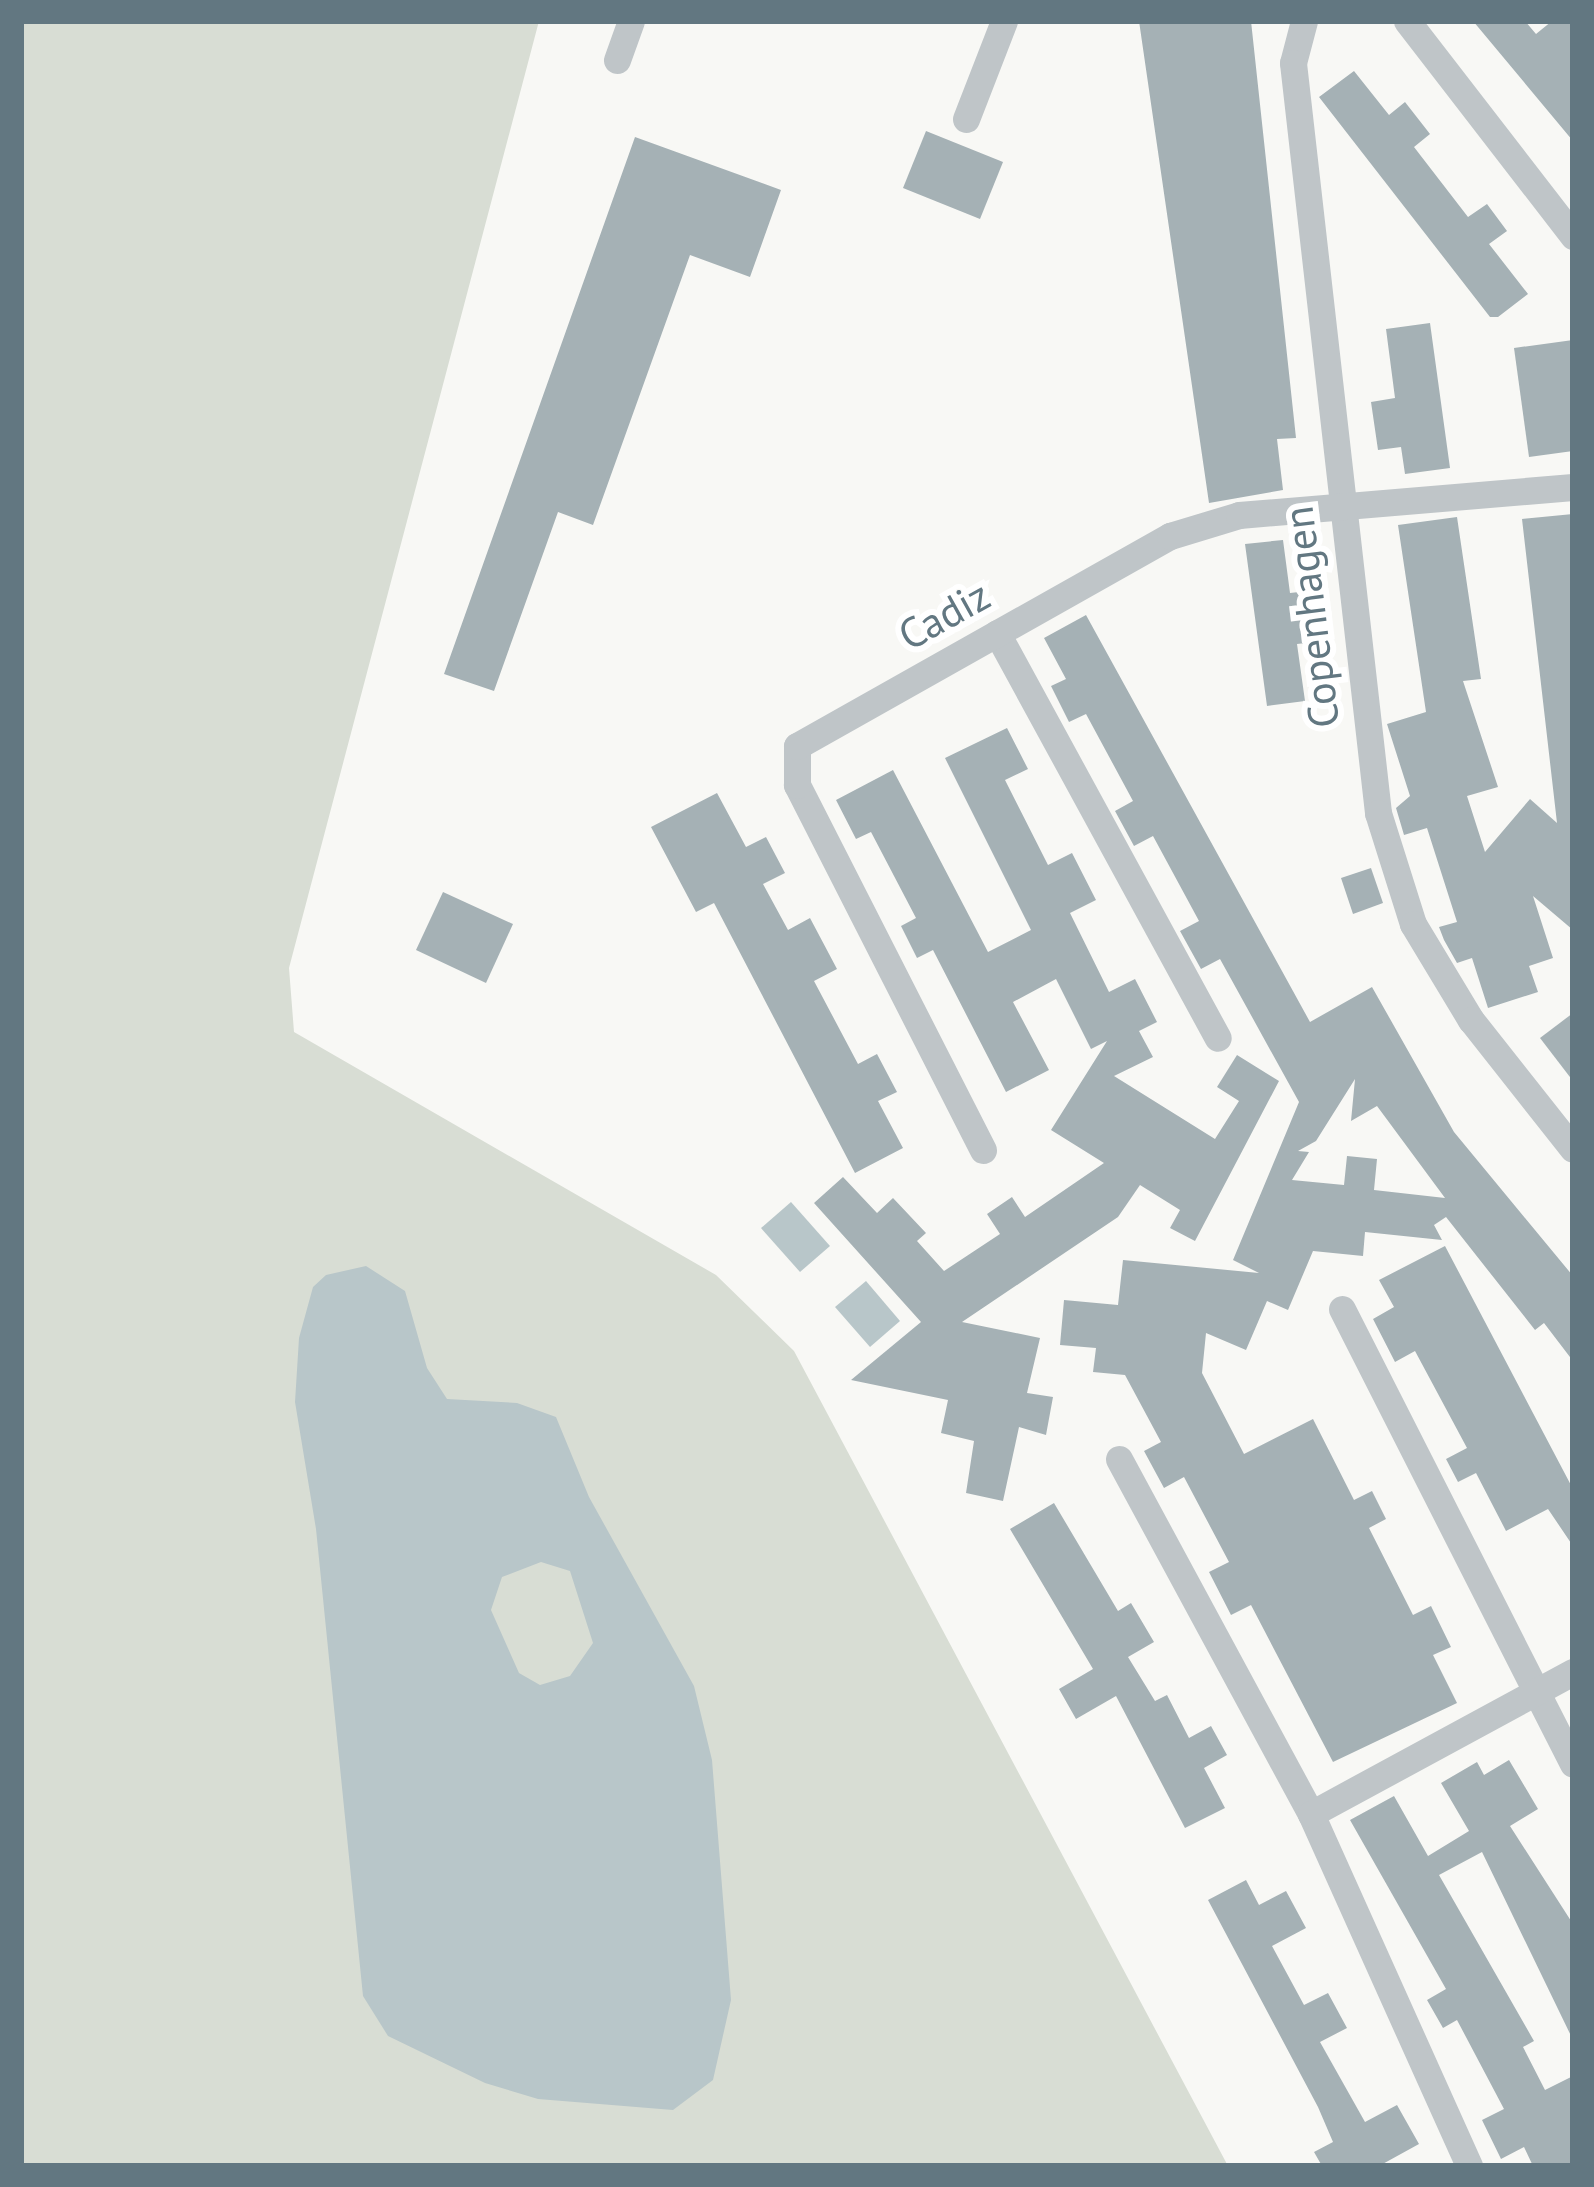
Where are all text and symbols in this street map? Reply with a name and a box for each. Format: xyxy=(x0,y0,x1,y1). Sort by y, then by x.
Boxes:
street label: Copenhagen xyxy=(1272,503,1350,731)
street label: Cadiz xyxy=(889,570,999,660)

